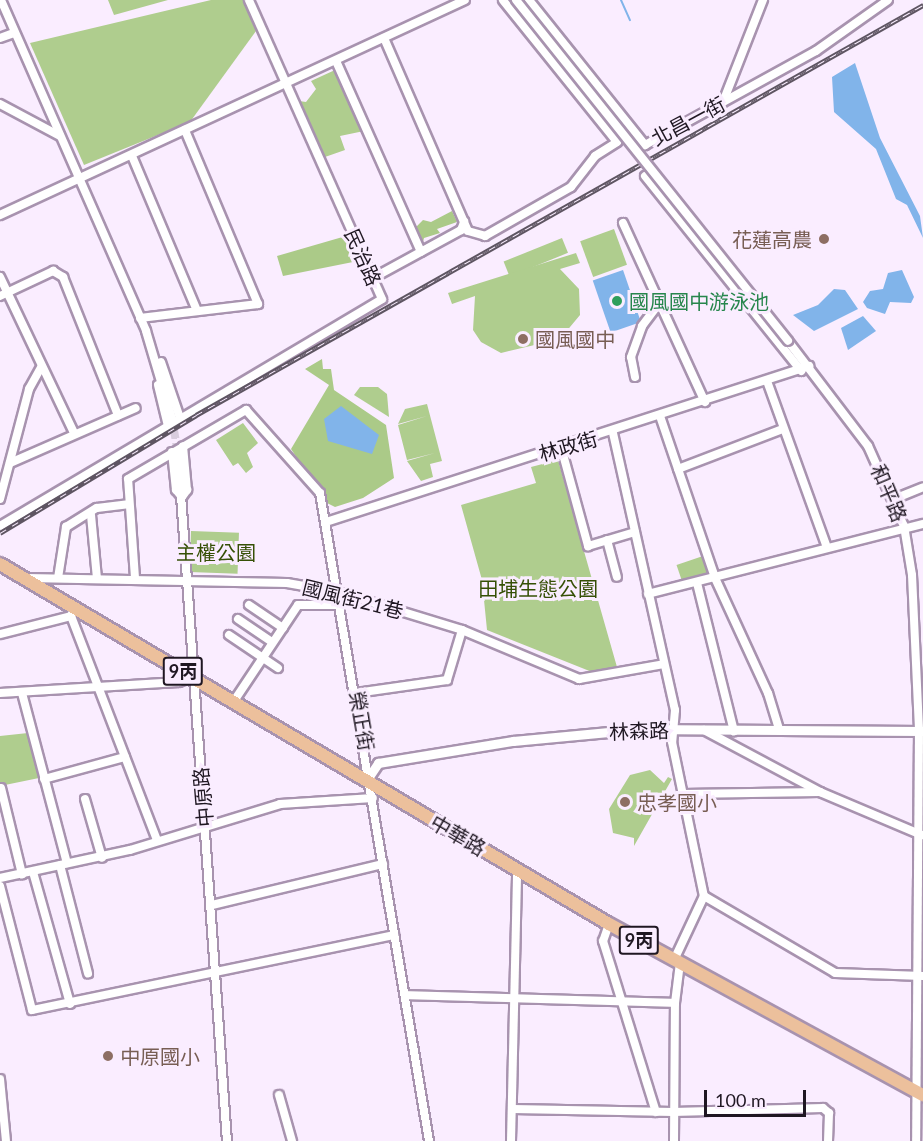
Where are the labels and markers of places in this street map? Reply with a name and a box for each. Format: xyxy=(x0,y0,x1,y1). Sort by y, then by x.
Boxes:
place label: 花蓮高農 xyxy=(732,227,812,251)
marker: 花蓮高農 xyxy=(817,232,831,246)
place label: 國風國中游泳池 xyxy=(629,289,769,313)
marker: 國風國中游泳池 xyxy=(610,294,624,308)
place label: 國風國中 xyxy=(535,327,615,351)
marker: 國風國中 xyxy=(516,332,530,346)
place label: 忠孝國小 xyxy=(637,790,717,814)
marker: 忠孝國小 xyxy=(618,795,632,809)
place label: 中原國小 xyxy=(120,1044,200,1068)
marker: 中原國小 xyxy=(101,1049,115,1063)

